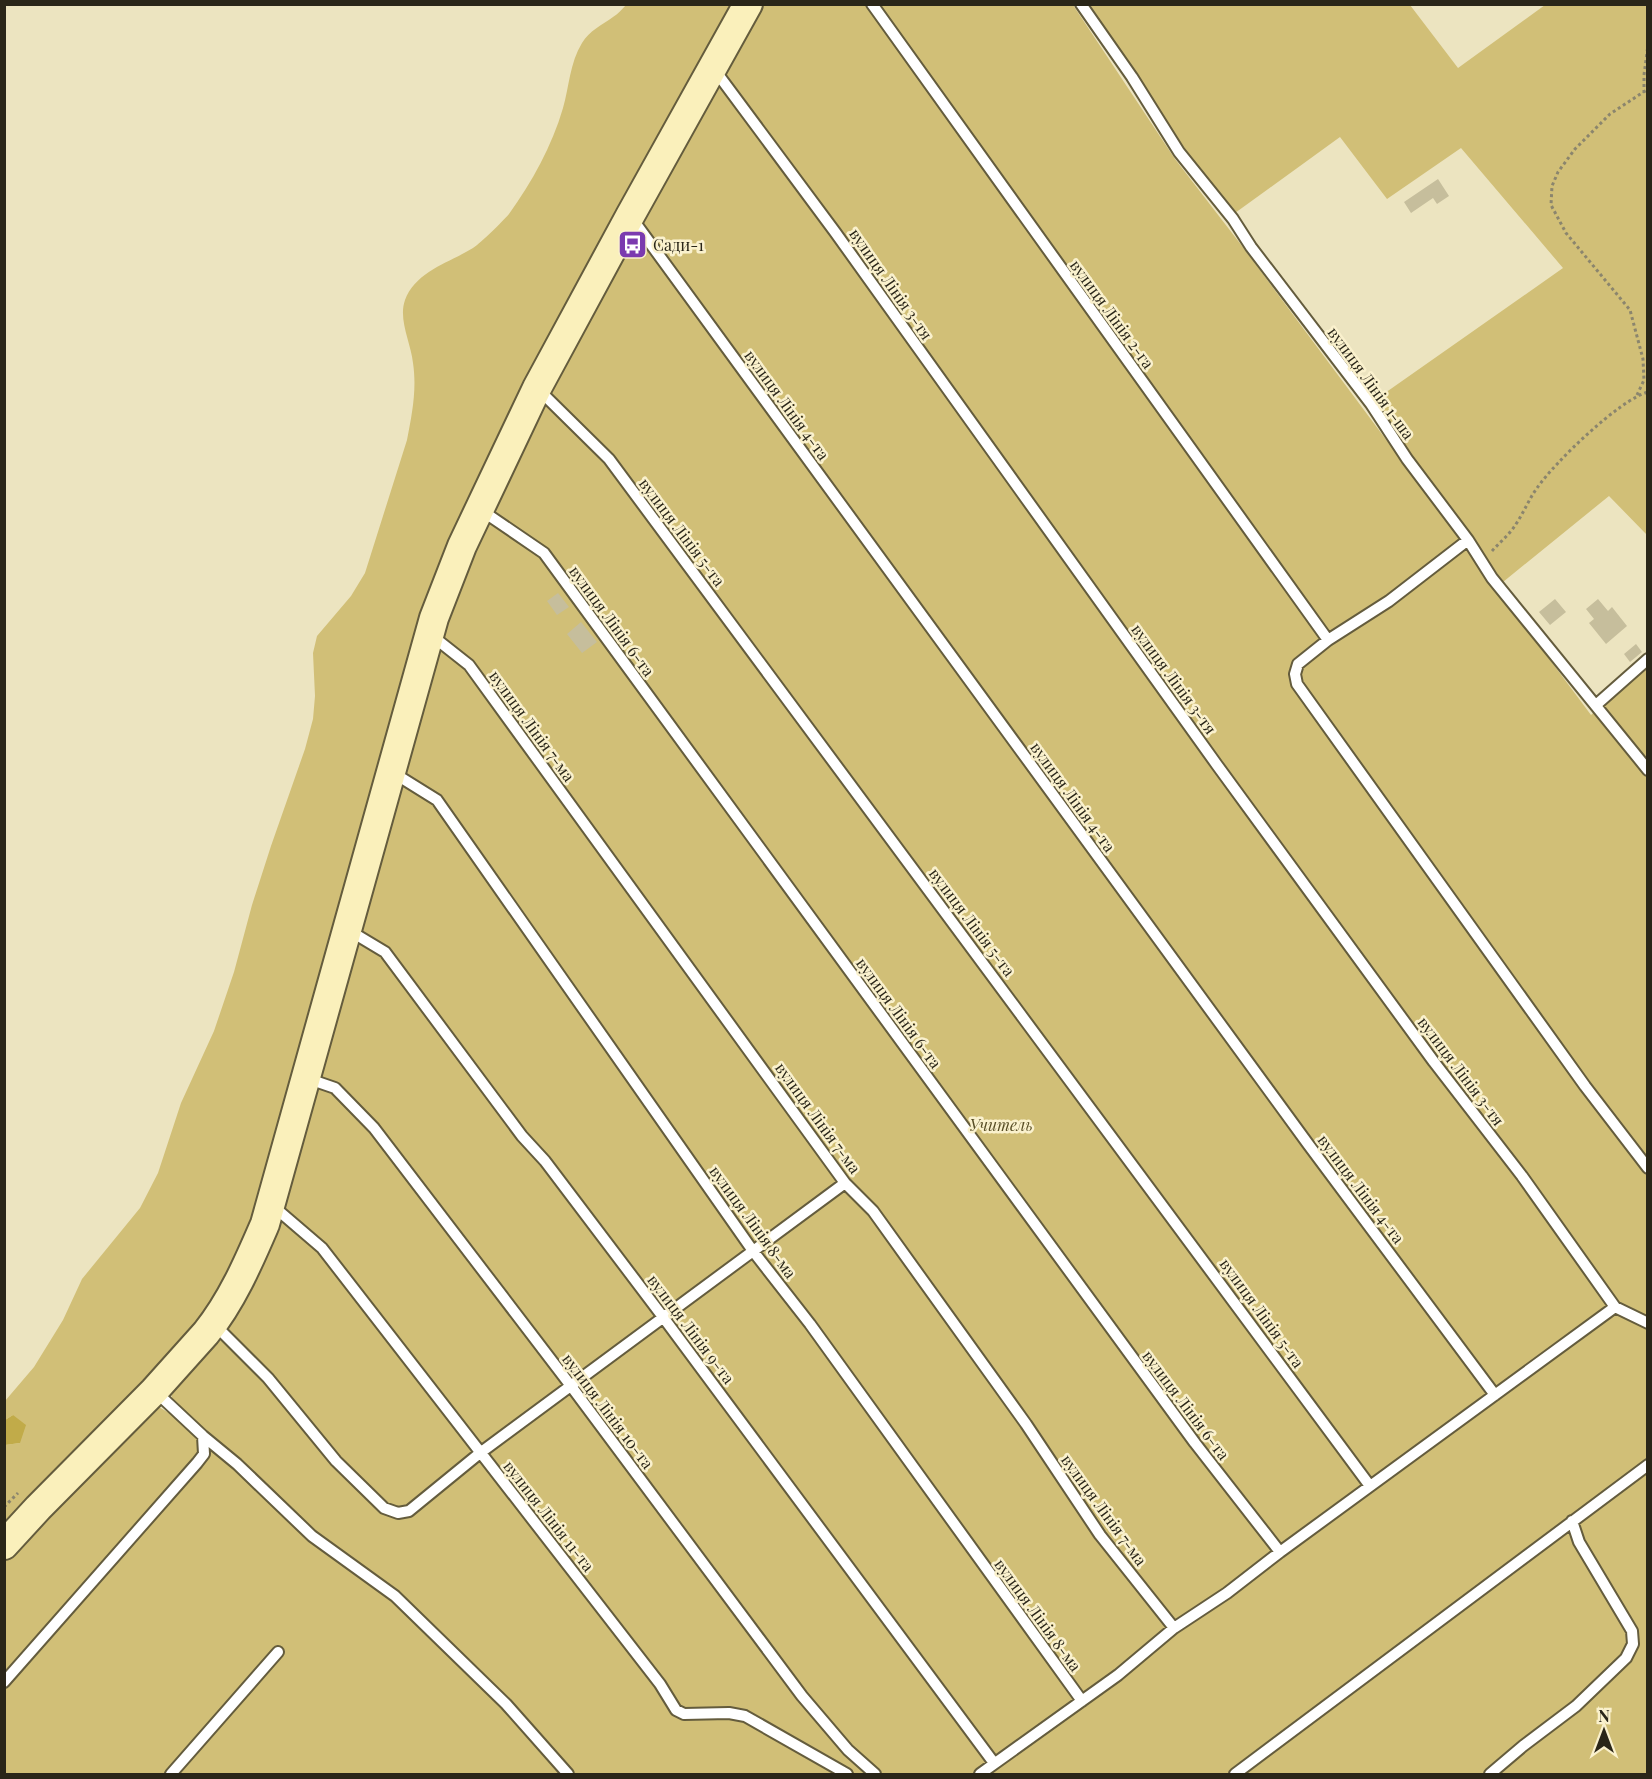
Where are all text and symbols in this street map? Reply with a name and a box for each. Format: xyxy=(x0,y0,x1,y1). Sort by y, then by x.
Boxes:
street label: вулиця Лінія 3-тя xyxy=(845,224,938,344)
bus stop icon: Сади-1 xyxy=(616,229,648,261)
place label: Сади-1 xyxy=(653,234,704,255)
street label: вулиця Лінія 2-га xyxy=(1066,255,1159,373)
street label: вулиця Лінія 1-ша xyxy=(1323,322,1419,443)
street label: вулиця Лінія 4-та xyxy=(740,345,835,464)
street label: вулиця Лінія 5-та xyxy=(635,473,730,590)
street label: вулиця Лінія 6-та xyxy=(565,561,660,680)
street label: вулиця Лінія 3-тя xyxy=(1127,619,1222,738)
street label: вулиця Лінія 7-ма xyxy=(485,666,580,786)
street label: вулиця Лінія 4-та xyxy=(1026,737,1121,856)
street label: вулиця Лінія 5-та xyxy=(925,863,1020,980)
street label: вулиця Лінія 6-та xyxy=(852,953,947,1072)
street label: вулиця Лінія 3-тя xyxy=(1413,1012,1510,1130)
street label: вулиця Лінія 7-ма xyxy=(771,1058,866,1178)
park label: Учитель xyxy=(969,1114,1033,1135)
street label: вулиця Лінія 4-та xyxy=(1313,1130,1409,1248)
street label: вулиця Лінія 8-ма xyxy=(705,1161,802,1282)
street label: вулиця Лінія 5-та xyxy=(1216,1254,1309,1372)
street label: вулиця Лінія 9-та xyxy=(643,1270,740,1388)
street label: вулиця Лінія 6-та xyxy=(1138,1346,1235,1464)
street label: вулиця Лінія 10-та xyxy=(558,1349,659,1473)
street label: вулиця Лінія 7-ма xyxy=(1057,1450,1152,1570)
street label: вулиця Лінія 11-та xyxy=(499,1456,599,1576)
street label: вулиця Лінія 8-ма xyxy=(990,1554,1087,1675)
north arrow xyxy=(1574,1701,1634,1761)
text: N xyxy=(1598,1705,1610,1726)

